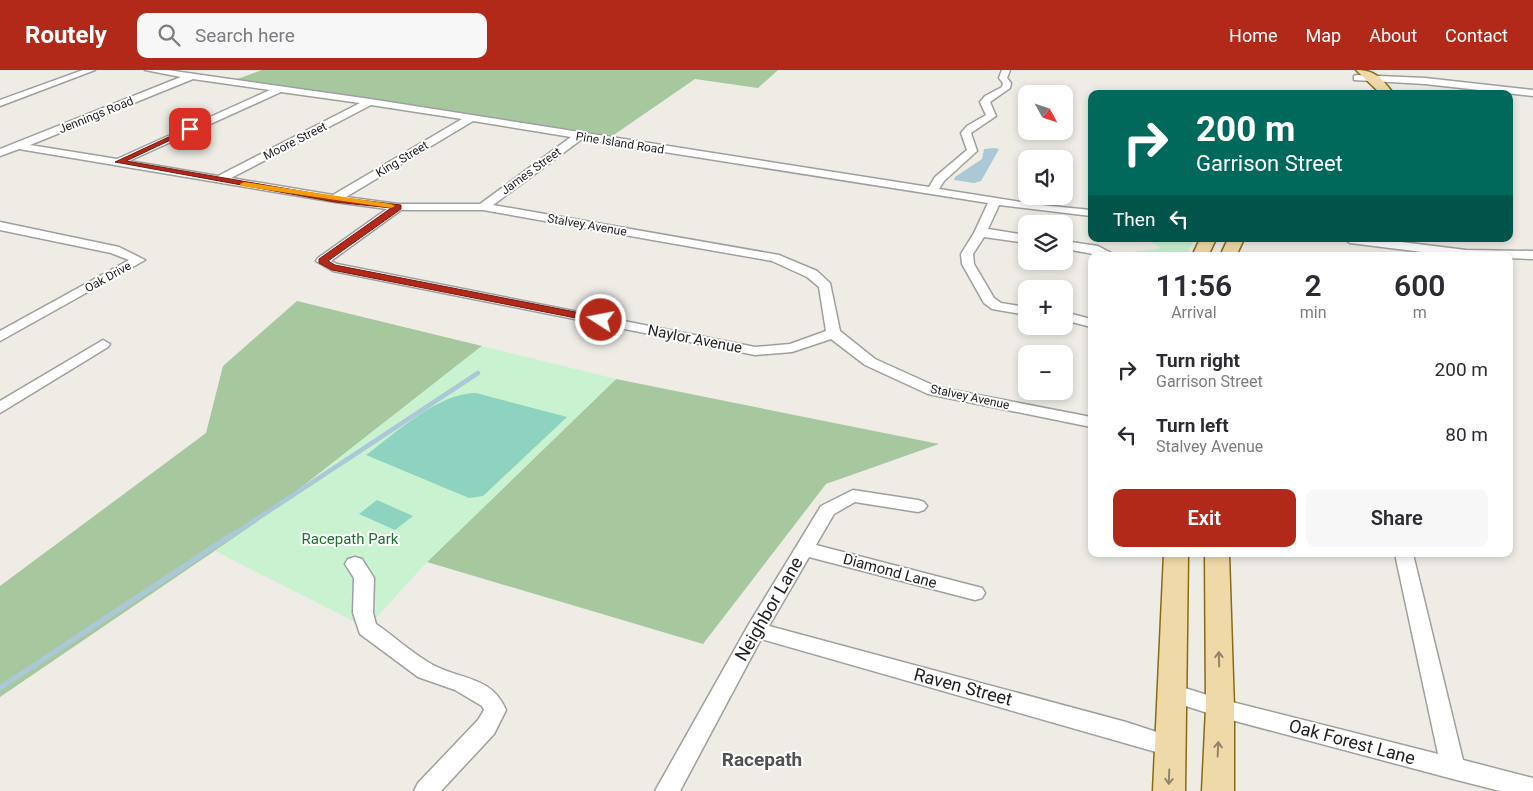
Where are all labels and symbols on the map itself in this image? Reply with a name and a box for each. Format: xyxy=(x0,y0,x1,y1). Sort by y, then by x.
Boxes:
north arrow xyxy=(1018,85,1072,140)
street label: Jennings Road xyxy=(57,94,135,136)
pin xyxy=(169,108,211,150)
street label: Moore Street xyxy=(261,119,329,163)
street label: Pine Island Road xyxy=(575,129,665,157)
street label: King Street xyxy=(373,138,431,180)
street label: James Street xyxy=(498,144,564,197)
street label: Stalvey Avenue xyxy=(546,211,628,239)
street label: Oak Drive xyxy=(82,259,134,295)
position arrow xyxy=(574,293,626,345)
street label: Naylor Avenue xyxy=(646,321,744,357)
street label: Stalvey Avenue xyxy=(929,382,1011,412)
park label: Racepath Park xyxy=(302,530,399,548)
street label: Diamond Lane xyxy=(841,550,939,592)
street label: Neighbor Lane xyxy=(730,553,807,665)
one-way arrow xyxy=(1214,652,1224,668)
street label: Raven Street xyxy=(912,663,1015,710)
street label: Oak Forest Lane xyxy=(1287,715,1418,768)
one-way arrow xyxy=(1214,742,1223,758)
district label: Racepath xyxy=(722,748,802,771)
one-way arrow xyxy=(1165,769,1174,785)

